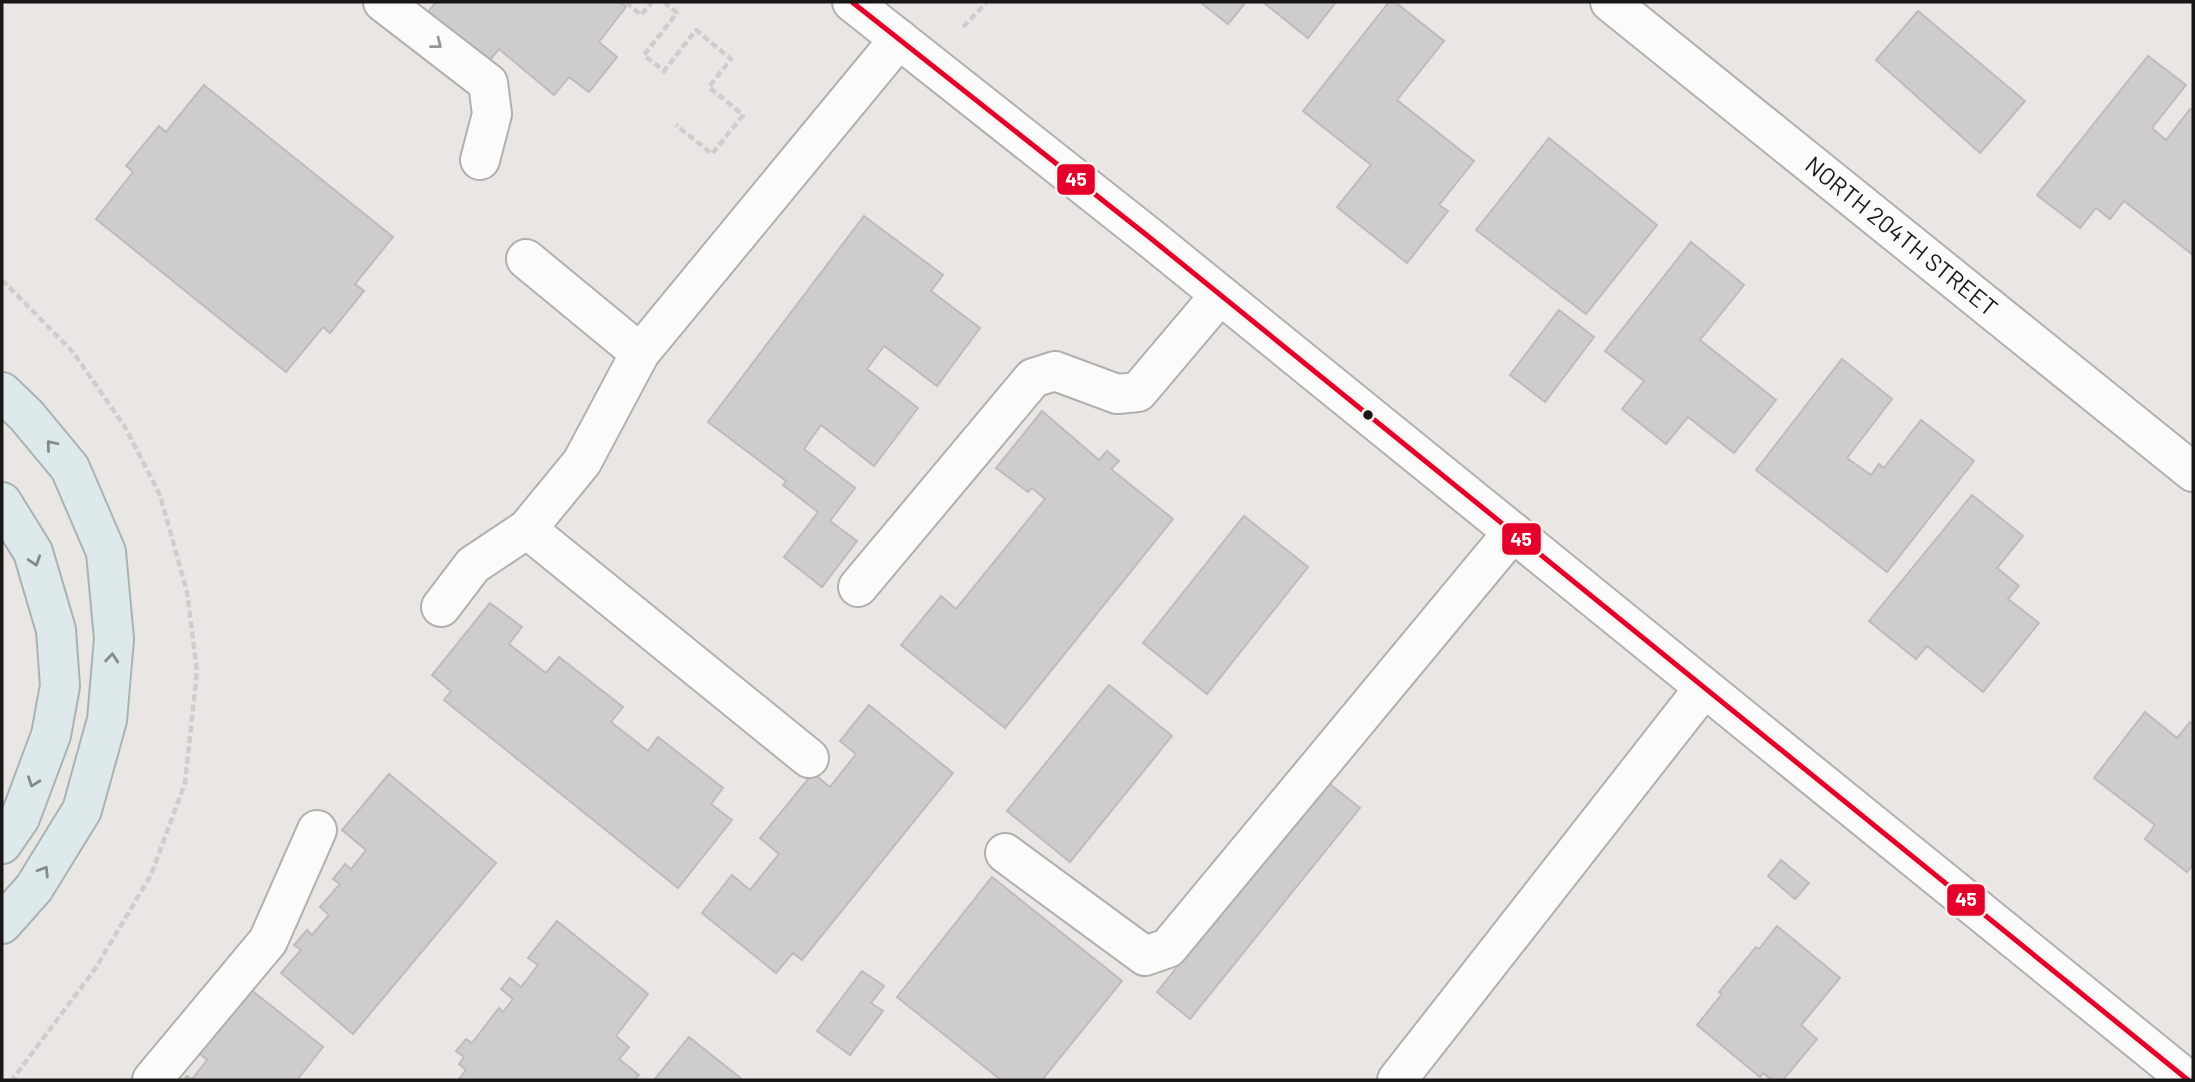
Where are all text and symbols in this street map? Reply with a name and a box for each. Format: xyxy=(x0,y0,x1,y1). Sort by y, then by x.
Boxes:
one-way arrow xyxy=(429,35,441,48)
street label: NORTH 204TH STREET xyxy=(1800,149,2004,322)
line badge: 45 xyxy=(1056,163,1096,196)
text: 45 xyxy=(1065,167,1087,190)
unlabelled marker xyxy=(1361,408,1375,422)
one-way arrow xyxy=(47,440,59,453)
line badge: 45 xyxy=(1501,522,1542,556)
text: 45 xyxy=(1510,527,1532,550)
one-way arrow xyxy=(27,555,41,567)
one-way arrow xyxy=(104,652,119,663)
one-way arrow xyxy=(28,775,42,787)
one-way arrow xyxy=(36,865,49,878)
line badge: 45 xyxy=(1946,883,1986,917)
text: 45 xyxy=(1955,887,1977,910)

